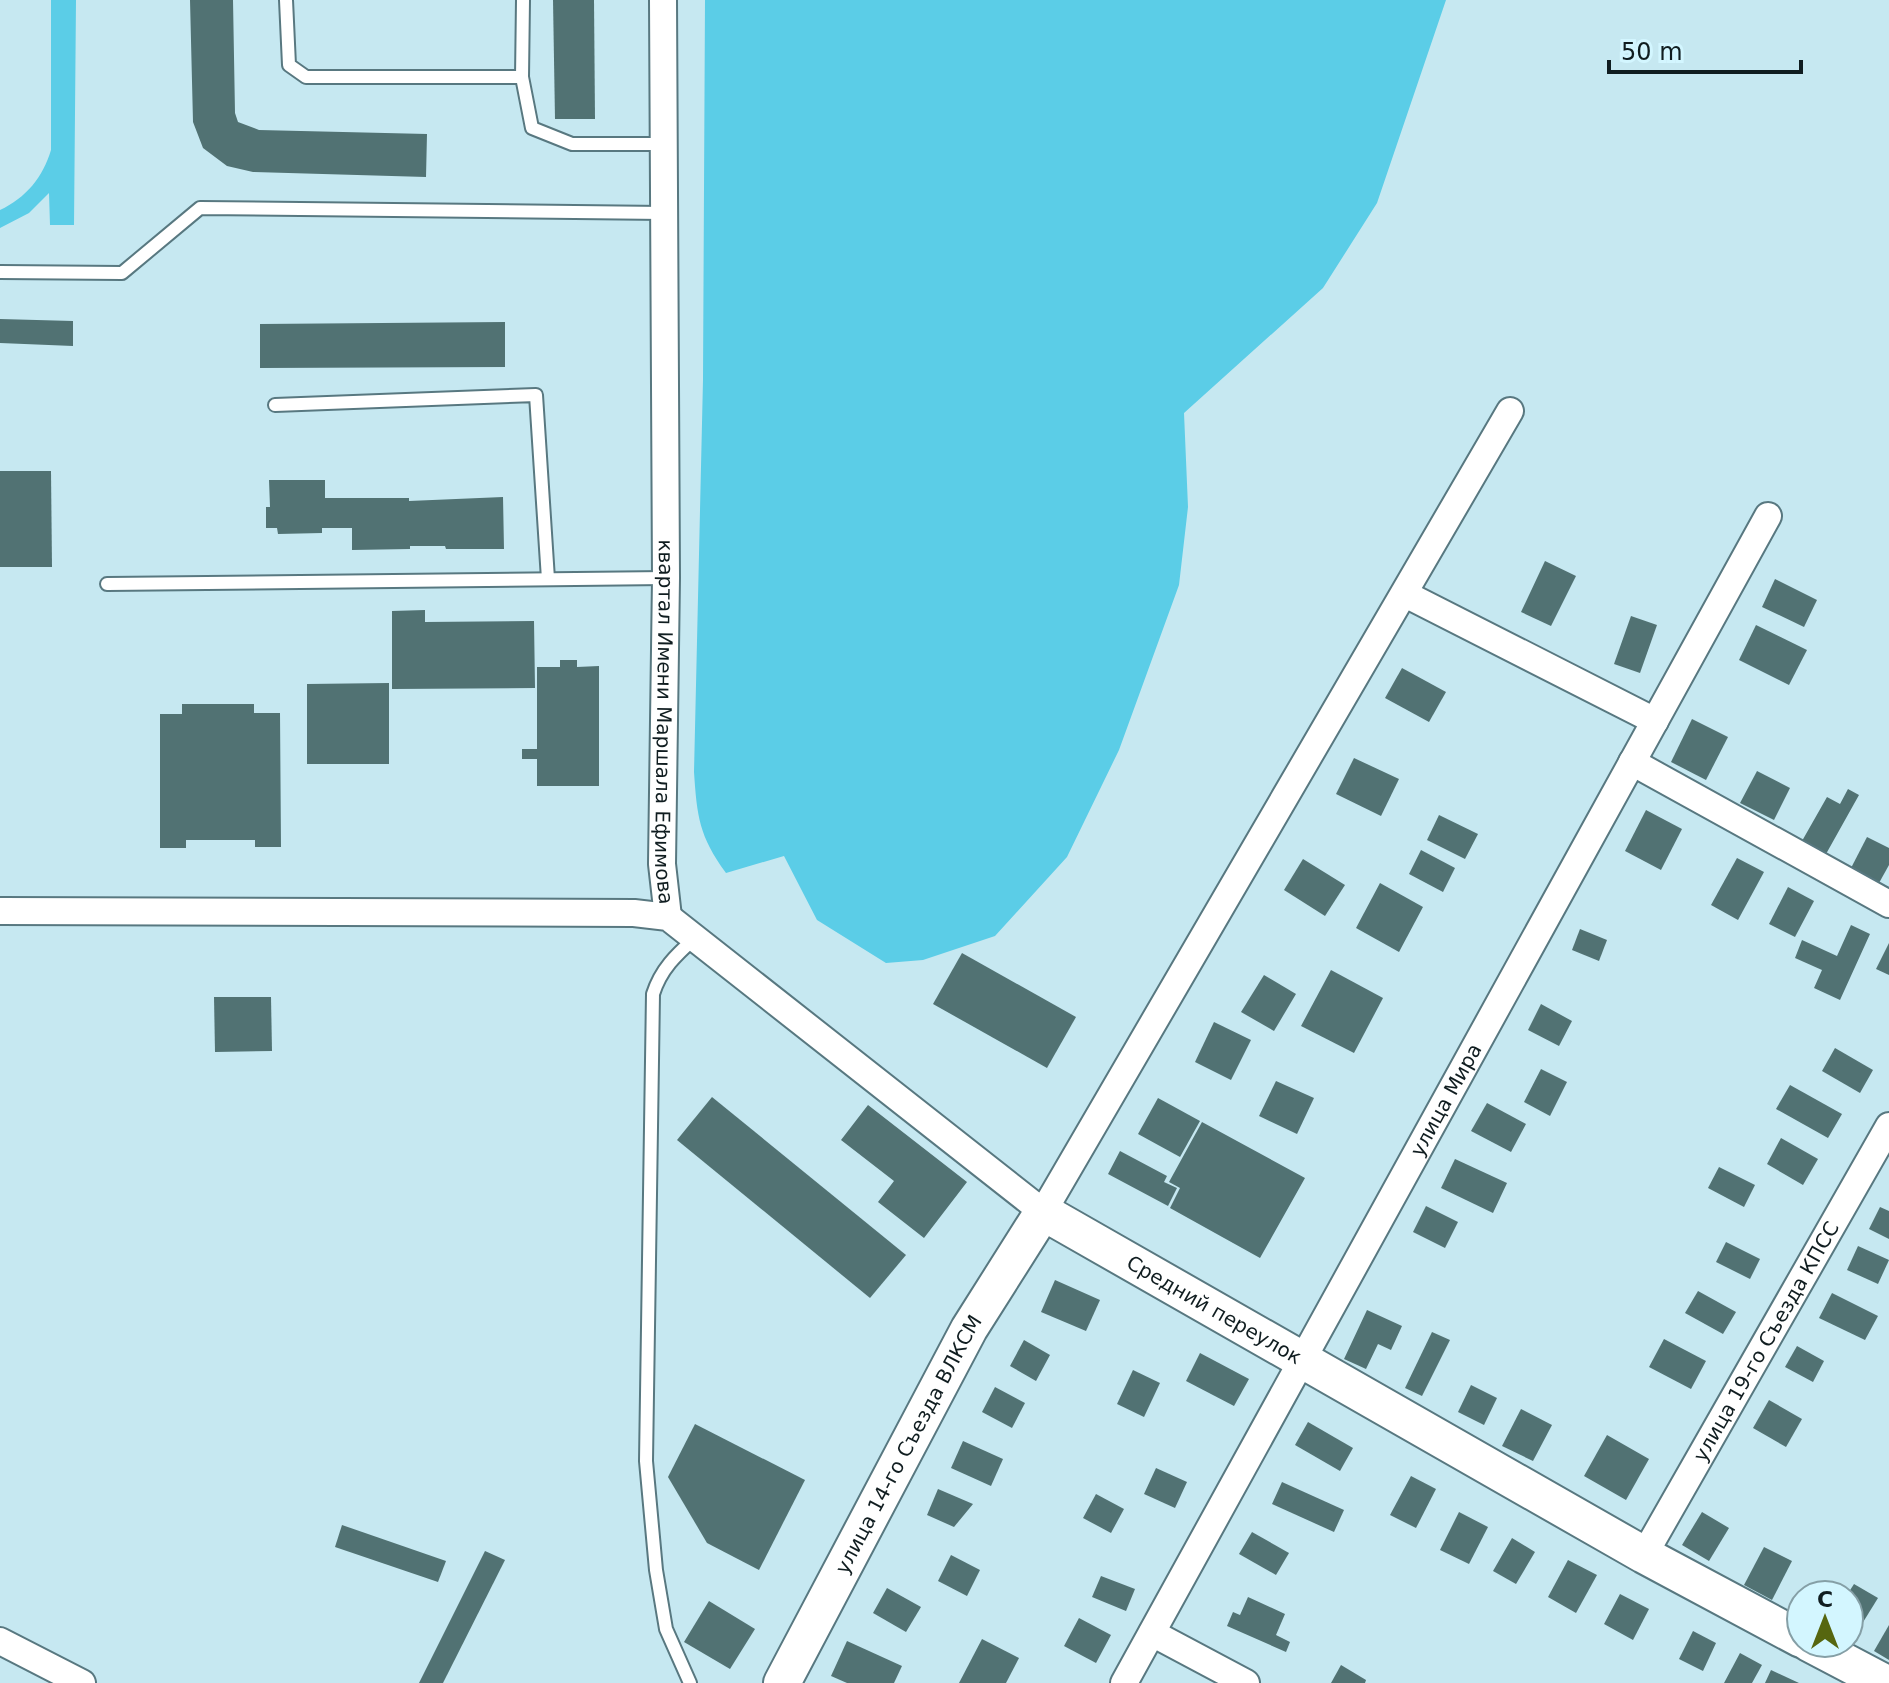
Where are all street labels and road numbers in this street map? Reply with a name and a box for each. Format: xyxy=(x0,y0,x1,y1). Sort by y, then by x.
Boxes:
street label: квартал Имени Маршала Ефимова xyxy=(650,539,678,906)
street label: улица Мира xyxy=(1405,1039,1487,1160)
street label: улица 19-го Съезда КПСС xyxy=(1688,1217,1844,1466)
street label: Средний переулок xyxy=(1123,1250,1306,1369)
street label: улица 14-го Съезда ВЛКСМ xyxy=(830,1310,987,1578)

